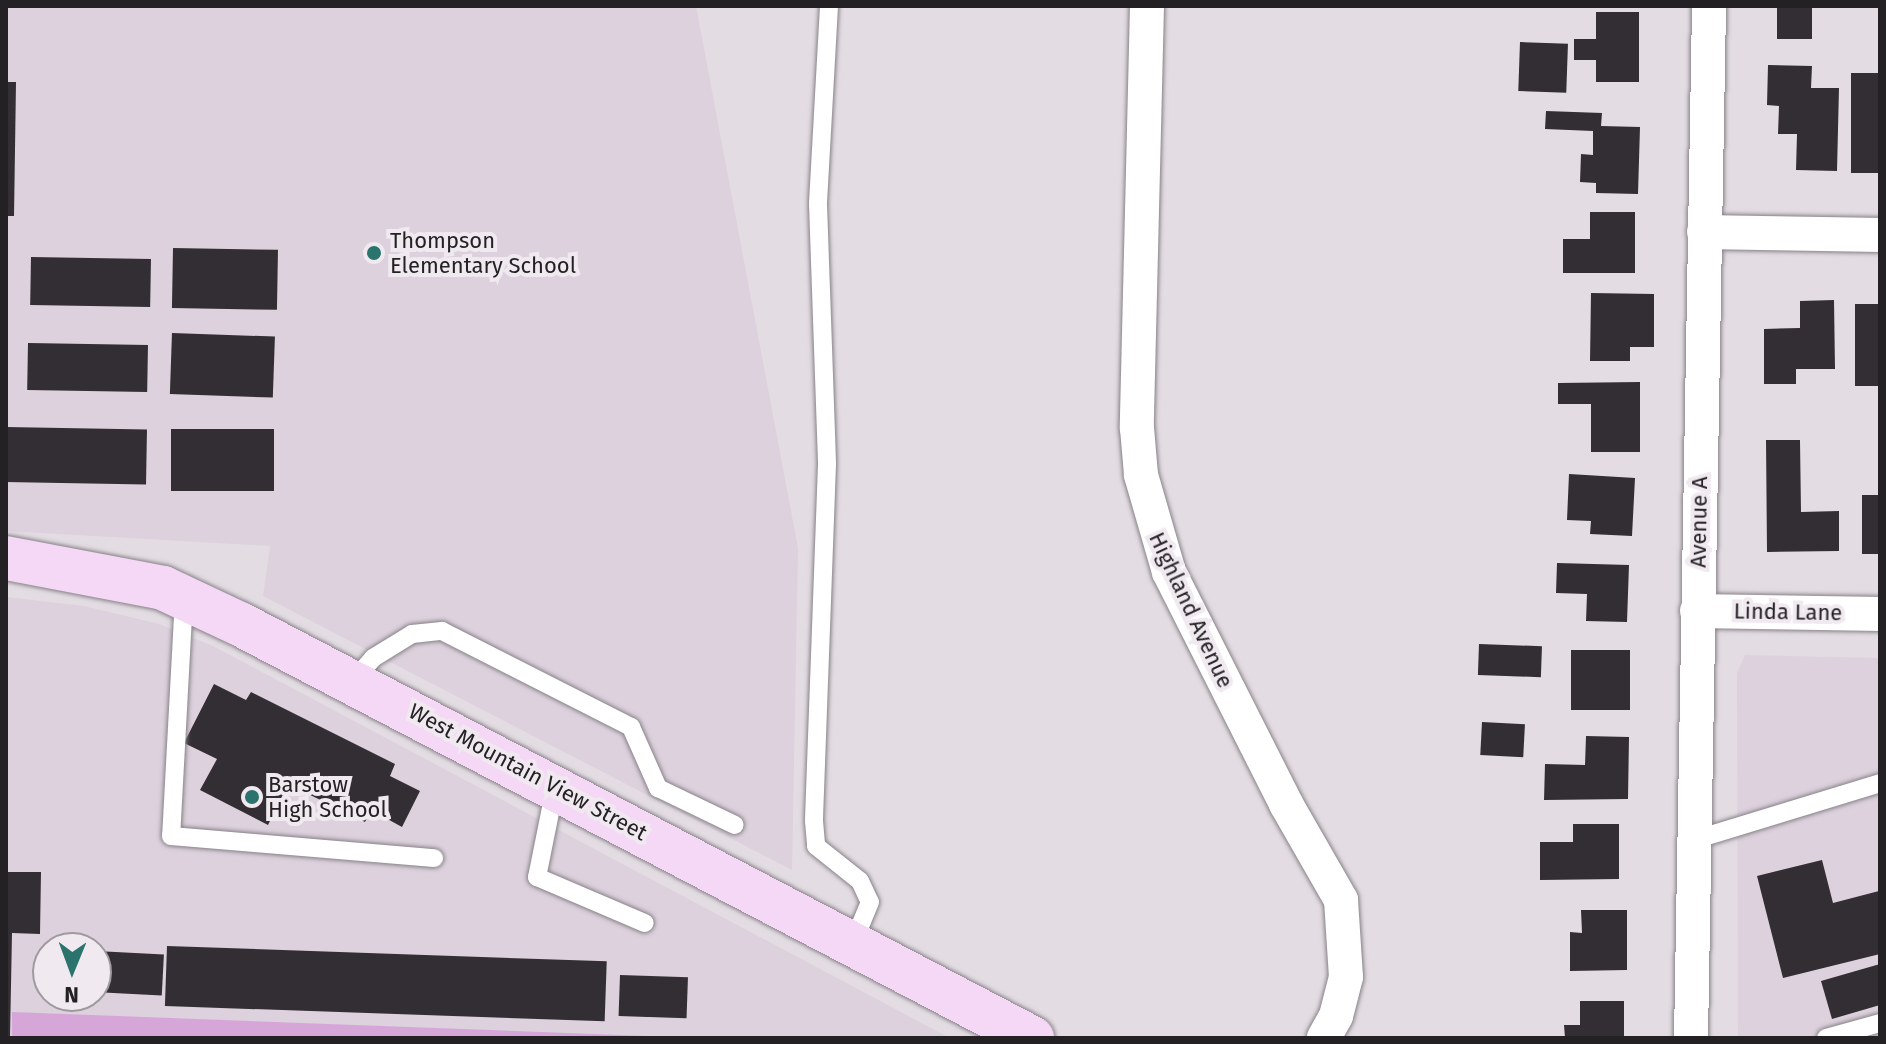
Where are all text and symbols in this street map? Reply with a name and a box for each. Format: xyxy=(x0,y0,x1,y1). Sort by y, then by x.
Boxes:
place label: Thompson Elementary School xyxy=(390,227,576,278)
marker: Thompson Elementary School xyxy=(365,244,383,262)
street label: Avenue A xyxy=(1685,476,1713,568)
street label: Highland Avenue xyxy=(1143,528,1239,692)
street label: Linda Lane xyxy=(1733,598,1843,626)
street label: West Mountain View Street xyxy=(404,698,652,846)
place label: Barstow High School xyxy=(268,771,387,822)
marker: Barstow High School xyxy=(243,788,261,806)
north arrow xyxy=(32,932,112,1012)
text: N xyxy=(64,981,79,1008)

